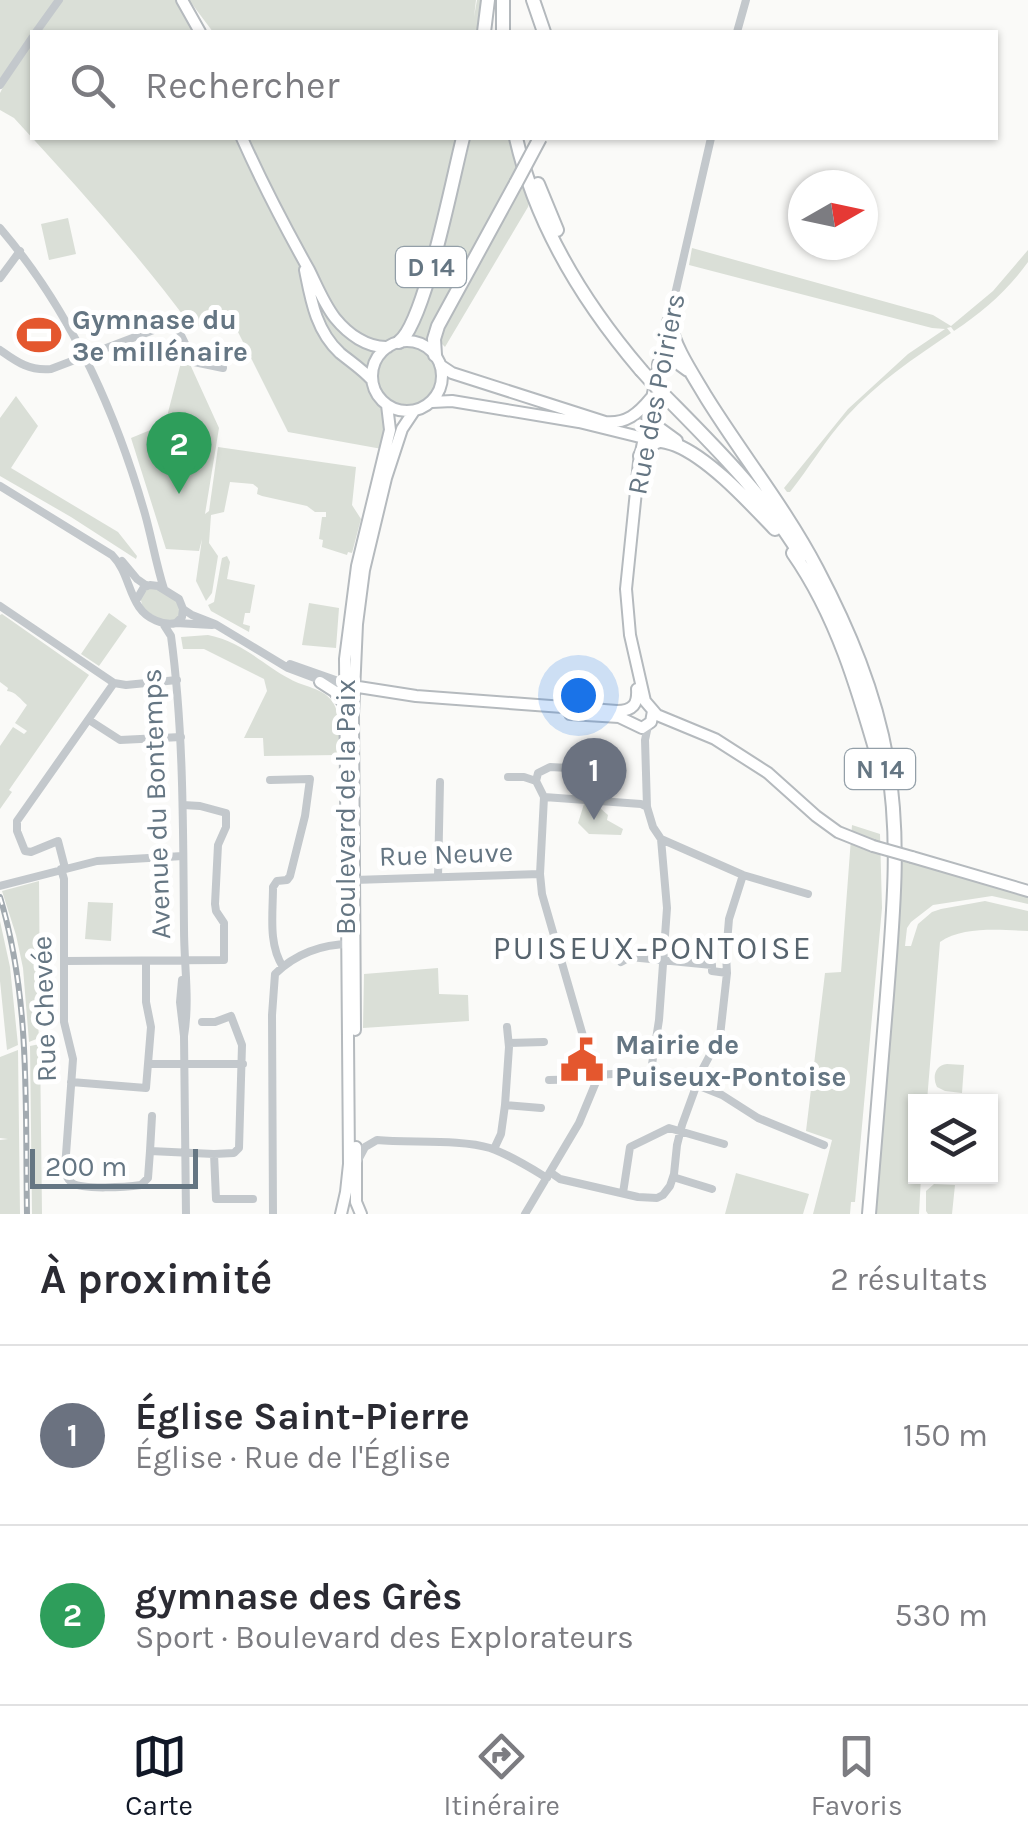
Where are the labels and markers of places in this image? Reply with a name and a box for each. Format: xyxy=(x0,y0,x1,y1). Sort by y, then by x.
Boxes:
place label: Gymnase du 3e millénaire xyxy=(72,303,248,368)
sports icon: Gymnase du 3e millénaire xyxy=(15,311,63,359)
pin: 2 xyxy=(146,412,212,494)
pin: 1 xyxy=(562,738,626,820)
place label: Mairie de Puiseux-Pontoise xyxy=(615,1028,846,1093)
public building icon: Mairie de Puiseux-Pontoise xyxy=(558,1036,606,1084)

